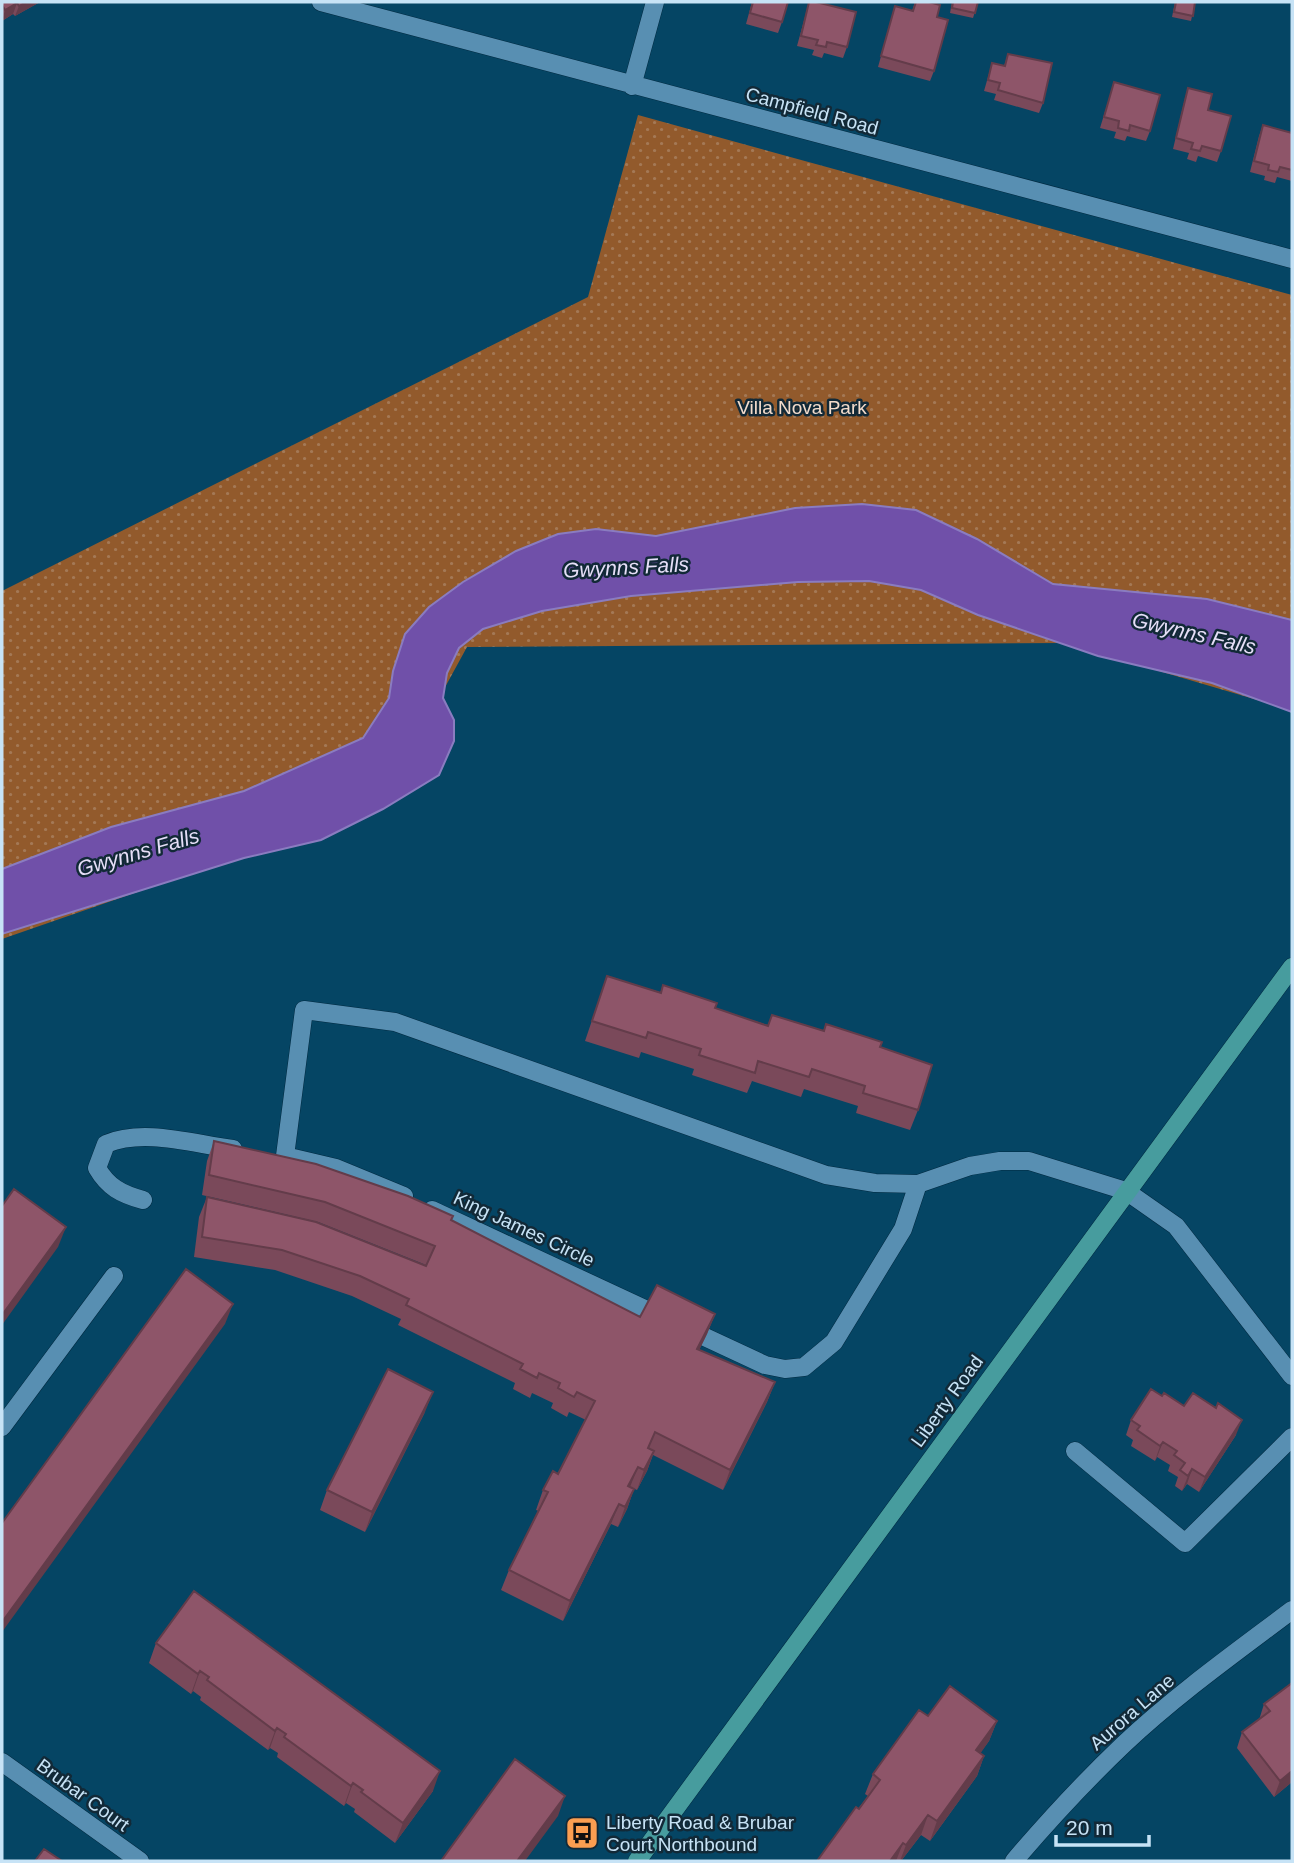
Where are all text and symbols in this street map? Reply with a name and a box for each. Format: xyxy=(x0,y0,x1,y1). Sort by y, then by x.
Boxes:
street label: Campfield Road xyxy=(743,83,881,139)
park label: Villa Nova Park xyxy=(737,397,867,418)
water label: Gwynns Falls xyxy=(562,552,690,582)
water label: Gwynns Falls xyxy=(1130,608,1258,658)
water label: Gwynns Falls xyxy=(74,823,202,880)
street label: King James Circle xyxy=(450,1187,598,1271)
street label: Liberty Road xyxy=(907,1351,987,1451)
street label: Aurora Lane xyxy=(1086,1670,1178,1754)
street label: Brubar Court xyxy=(33,1755,134,1836)
scale bar xyxy=(1056,1804,1149,1848)
place label: Liberty Road & Brubar Court Northbound xyxy=(606,1812,795,1855)
bus stop icon: Liberty Road & Brubar Court Northbound xyxy=(563,1814,601,1852)
text: 20 m xyxy=(1066,1816,1113,1839)

